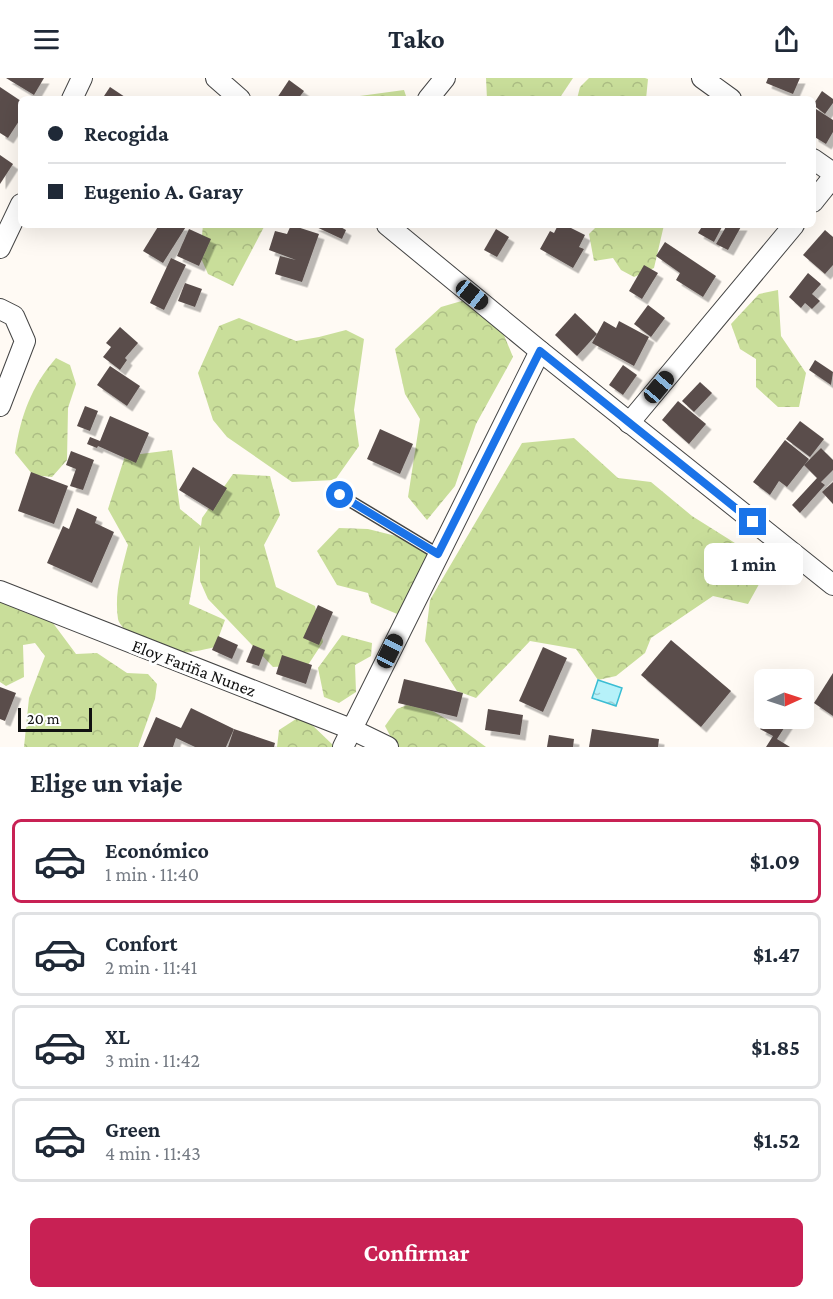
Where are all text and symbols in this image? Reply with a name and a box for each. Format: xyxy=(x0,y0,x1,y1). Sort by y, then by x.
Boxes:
icon: menu xyxy=(30,23,63,56)
icon: share xyxy=(770,23,803,56)
text: Tako xyxy=(388,24,445,54)
text: Recogida xyxy=(84,121,169,146)
text: Eugenio A. Garay xyxy=(84,179,243,204)
car xyxy=(452,277,492,313)
car xyxy=(641,367,677,407)
route start xyxy=(326,481,353,508)
route end xyxy=(739,508,766,535)
callout: 1 min xyxy=(704,543,802,585)
text: 1 min xyxy=(731,553,776,575)
car xyxy=(374,631,406,671)
street label: Eloy Fariña Nunez xyxy=(129,635,259,701)
north arrow xyxy=(754,669,814,729)
map controls xyxy=(754,669,814,729)
scale bar xyxy=(18,705,92,732)
text: 20 m xyxy=(27,710,60,727)
text: Elige un viaje xyxy=(30,768,183,798)
icon: car xyxy=(33,834,87,888)
text: Económico xyxy=(105,838,209,863)
text: $1.09 xyxy=(750,849,800,874)
text: 1 min · 11:40 xyxy=(105,863,199,885)
icon: car xyxy=(33,927,87,981)
text: Confort xyxy=(105,931,178,956)
text: $1.47 xyxy=(753,942,800,967)
text: 2 min · 11:41 xyxy=(105,956,197,978)
icon: car xyxy=(33,1020,87,1074)
text: XL xyxy=(105,1024,130,1049)
text: $1.85 xyxy=(751,1035,800,1060)
text: 3 min · 11:42 xyxy=(105,1049,200,1071)
icon: car xyxy=(33,1113,87,1167)
text: Green xyxy=(105,1117,161,1142)
text: $1.52 xyxy=(753,1128,800,1153)
text: 4 min · 11:43 xyxy=(105,1142,201,1164)
button: Confirmar xyxy=(30,1218,803,1287)

